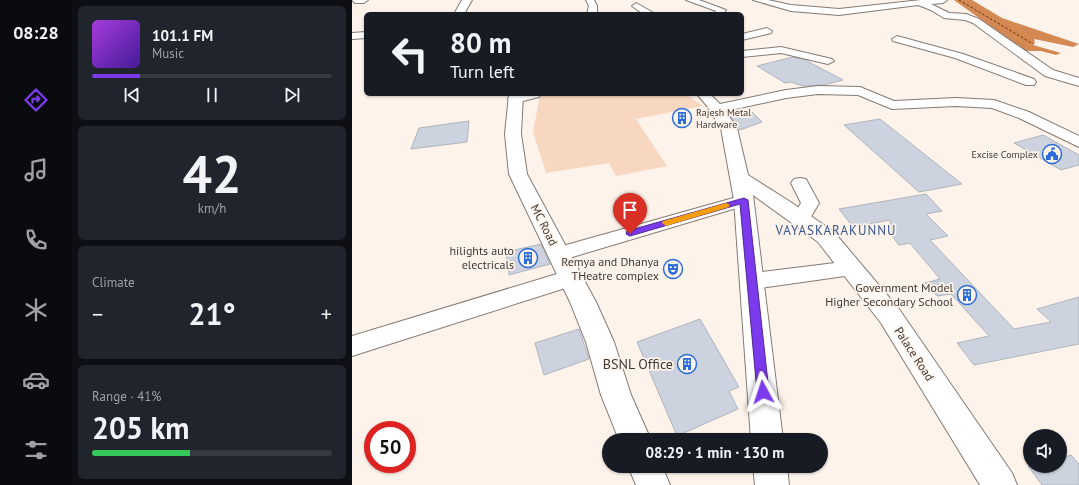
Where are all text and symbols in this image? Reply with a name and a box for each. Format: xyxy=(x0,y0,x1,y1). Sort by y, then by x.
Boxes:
text: 08:28 xyxy=(13,21,59,44)
text: 80 m xyxy=(450,24,511,61)
text: 101.1 FM xyxy=(152,26,213,45)
icon: left xyxy=(384,28,436,80)
text: Music xyxy=(152,45,184,62)
text: Turn left xyxy=(450,60,515,83)
icon: previous xyxy=(121,84,143,106)
icon: pause xyxy=(201,84,223,106)
icon: next xyxy=(281,84,303,106)
icon: directions xyxy=(22,86,50,114)
place label: Rajesh Metal Hardware xyxy=(696,106,751,131)
building icon: Rajesh Metal Hardware xyxy=(671,107,693,129)
text: 42 xyxy=(183,140,241,207)
public building icon: Excise Complex xyxy=(1041,143,1063,165)
place label: Excise Complex xyxy=(971,148,1038,161)
icon: music xyxy=(22,156,50,184)
pin xyxy=(613,193,647,234)
icon: arrive xyxy=(619,199,641,221)
text: km/h xyxy=(198,200,226,217)
street label: MC Road xyxy=(528,202,561,248)
district label: VAYASKARAKUNNU xyxy=(775,222,896,239)
icon: phone xyxy=(22,226,50,254)
place label: hilights auto electricals xyxy=(449,243,514,272)
building icon: hilights auto electricals xyxy=(517,247,539,269)
place label: Remya and Dhanya THeatre complex xyxy=(561,254,659,283)
theatre icon: Remya and Dhanya THeatre complex xyxy=(662,258,684,280)
text: Climate xyxy=(92,274,135,291)
place label: Government Model Higher Secondary School xyxy=(825,280,953,309)
building icon: Government Model Higher Secondary School xyxy=(956,284,978,306)
text: 21° xyxy=(188,294,236,333)
icon: climate xyxy=(22,296,50,324)
text: − xyxy=(92,300,103,328)
text: + xyxy=(321,300,332,328)
street label: Palace Road xyxy=(891,324,937,384)
building icon: BSNL Office xyxy=(676,353,698,375)
place label: BSNL Office xyxy=(603,355,673,373)
icon: car xyxy=(22,366,50,394)
position arrow xyxy=(742,371,784,413)
text: Range · 41% xyxy=(92,388,161,405)
text: 205 km xyxy=(92,408,190,447)
speed limit sign: 50 xyxy=(364,421,416,473)
map controls xyxy=(1023,429,1067,473)
button: sound xyxy=(1023,429,1067,473)
icon: filters xyxy=(22,436,50,464)
text: 08:29 · 1 min · 130 m xyxy=(646,443,784,462)

